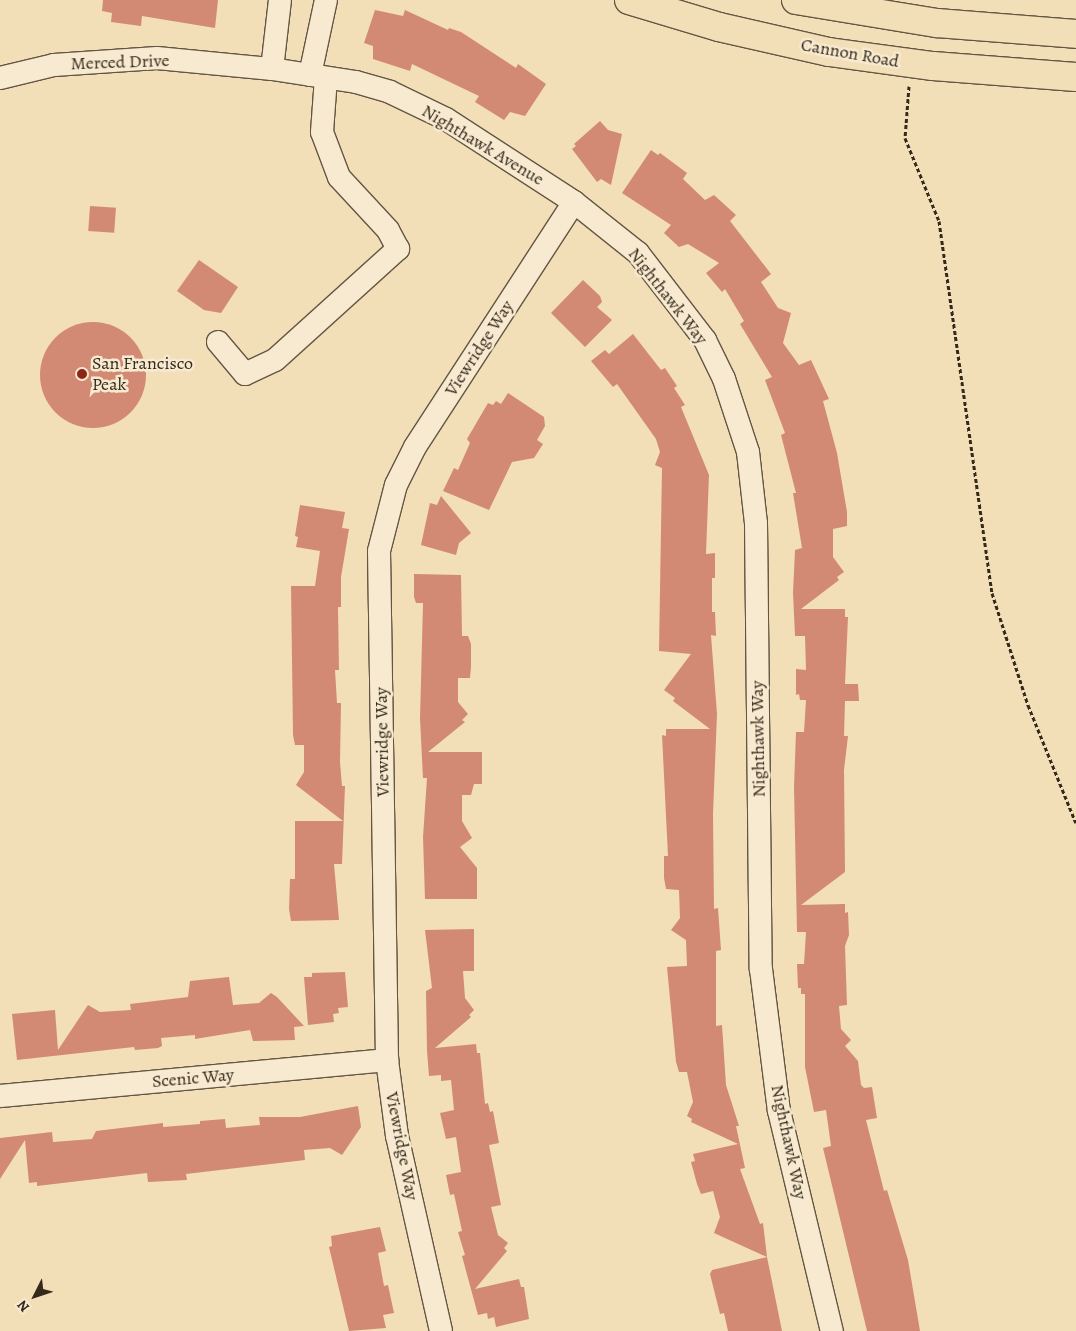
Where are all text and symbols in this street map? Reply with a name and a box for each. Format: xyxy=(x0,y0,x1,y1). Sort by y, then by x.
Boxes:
street label: Cannon Road xyxy=(799,34,901,72)
street label: Merced Drive xyxy=(70,49,170,75)
street label: Nighthawk Avenue xyxy=(418,100,548,190)
street label: Nighthawk Way xyxy=(624,243,712,349)
street label: Viewridge Way xyxy=(440,296,518,400)
place label: San Francisco Peak xyxy=(92,353,193,396)
marker: San Francisco Peak xyxy=(76,368,88,380)
street label: Nighthawk Way xyxy=(746,680,770,798)
street label: Viewridge Way xyxy=(370,687,394,797)
street label: Scenic Way xyxy=(151,1064,235,1092)
street label: Nighthawk Way xyxy=(766,1083,812,1201)
street label: Viewridge Way xyxy=(381,1090,423,1202)
north arrow xyxy=(10,1271,60,1321)
text: N xyxy=(13,1296,34,1316)

